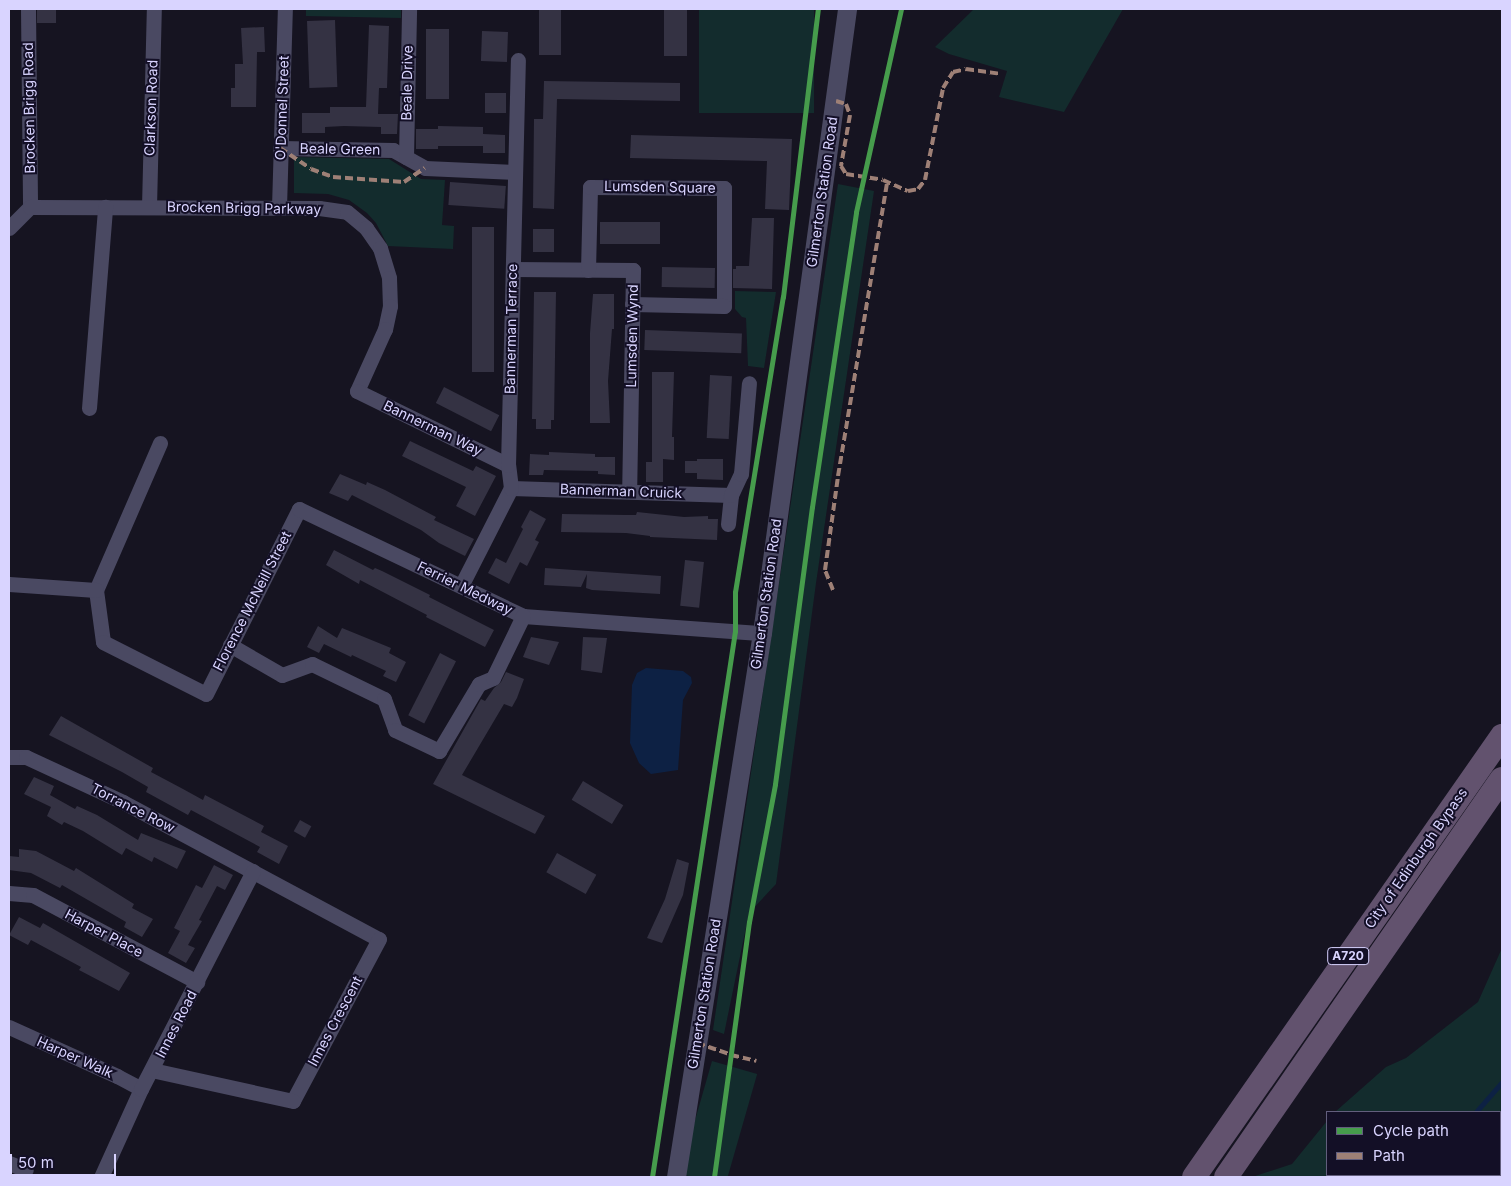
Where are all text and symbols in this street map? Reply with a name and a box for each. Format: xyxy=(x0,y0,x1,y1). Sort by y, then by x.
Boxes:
street label: Brocken Brigg Road xyxy=(19,42,39,174)
street label: Beale Drive xyxy=(398,45,416,121)
street label: O'Donnel Street xyxy=(272,55,292,161)
street label: Clarkson Road xyxy=(141,60,161,156)
street label: Gilmerton Station Road xyxy=(803,116,841,268)
street label: Beale Green xyxy=(299,140,381,158)
street label: Lumsden Square xyxy=(604,178,716,196)
street label: Brocken Brigg Parkway xyxy=(167,198,321,218)
street label: Bannerman Terrace xyxy=(501,264,521,394)
street label: Lumsden Wynd xyxy=(623,284,641,388)
street label: Bannerman Way xyxy=(381,397,485,459)
street label: Bannerman Cruick xyxy=(560,480,682,502)
street label: Gilmerton Station Road xyxy=(747,518,785,670)
street label: Florence McNeill Street xyxy=(209,528,295,674)
street label: Ferrier Medway xyxy=(415,558,515,618)
street label: Torrance Row xyxy=(88,780,178,836)
street label: City of Edinburgh Bypass xyxy=(1361,785,1471,931)
street label: Harper Place xyxy=(62,905,146,961)
street label: Gilmerton Station Road xyxy=(684,918,724,1070)
road number: A720 xyxy=(1327,946,1369,966)
street label: Innes Crescent xyxy=(304,973,366,1069)
street label: Innes Road xyxy=(152,987,200,1061)
street label: Harper Walk xyxy=(34,1033,116,1081)
legend xyxy=(1326,1111,1501,1176)
text: Cycle path xyxy=(1373,1121,1449,1140)
scale bar xyxy=(12,1144,119,1176)
text: Path xyxy=(1373,1146,1405,1165)
text: 50 m xyxy=(18,1153,54,1172)

